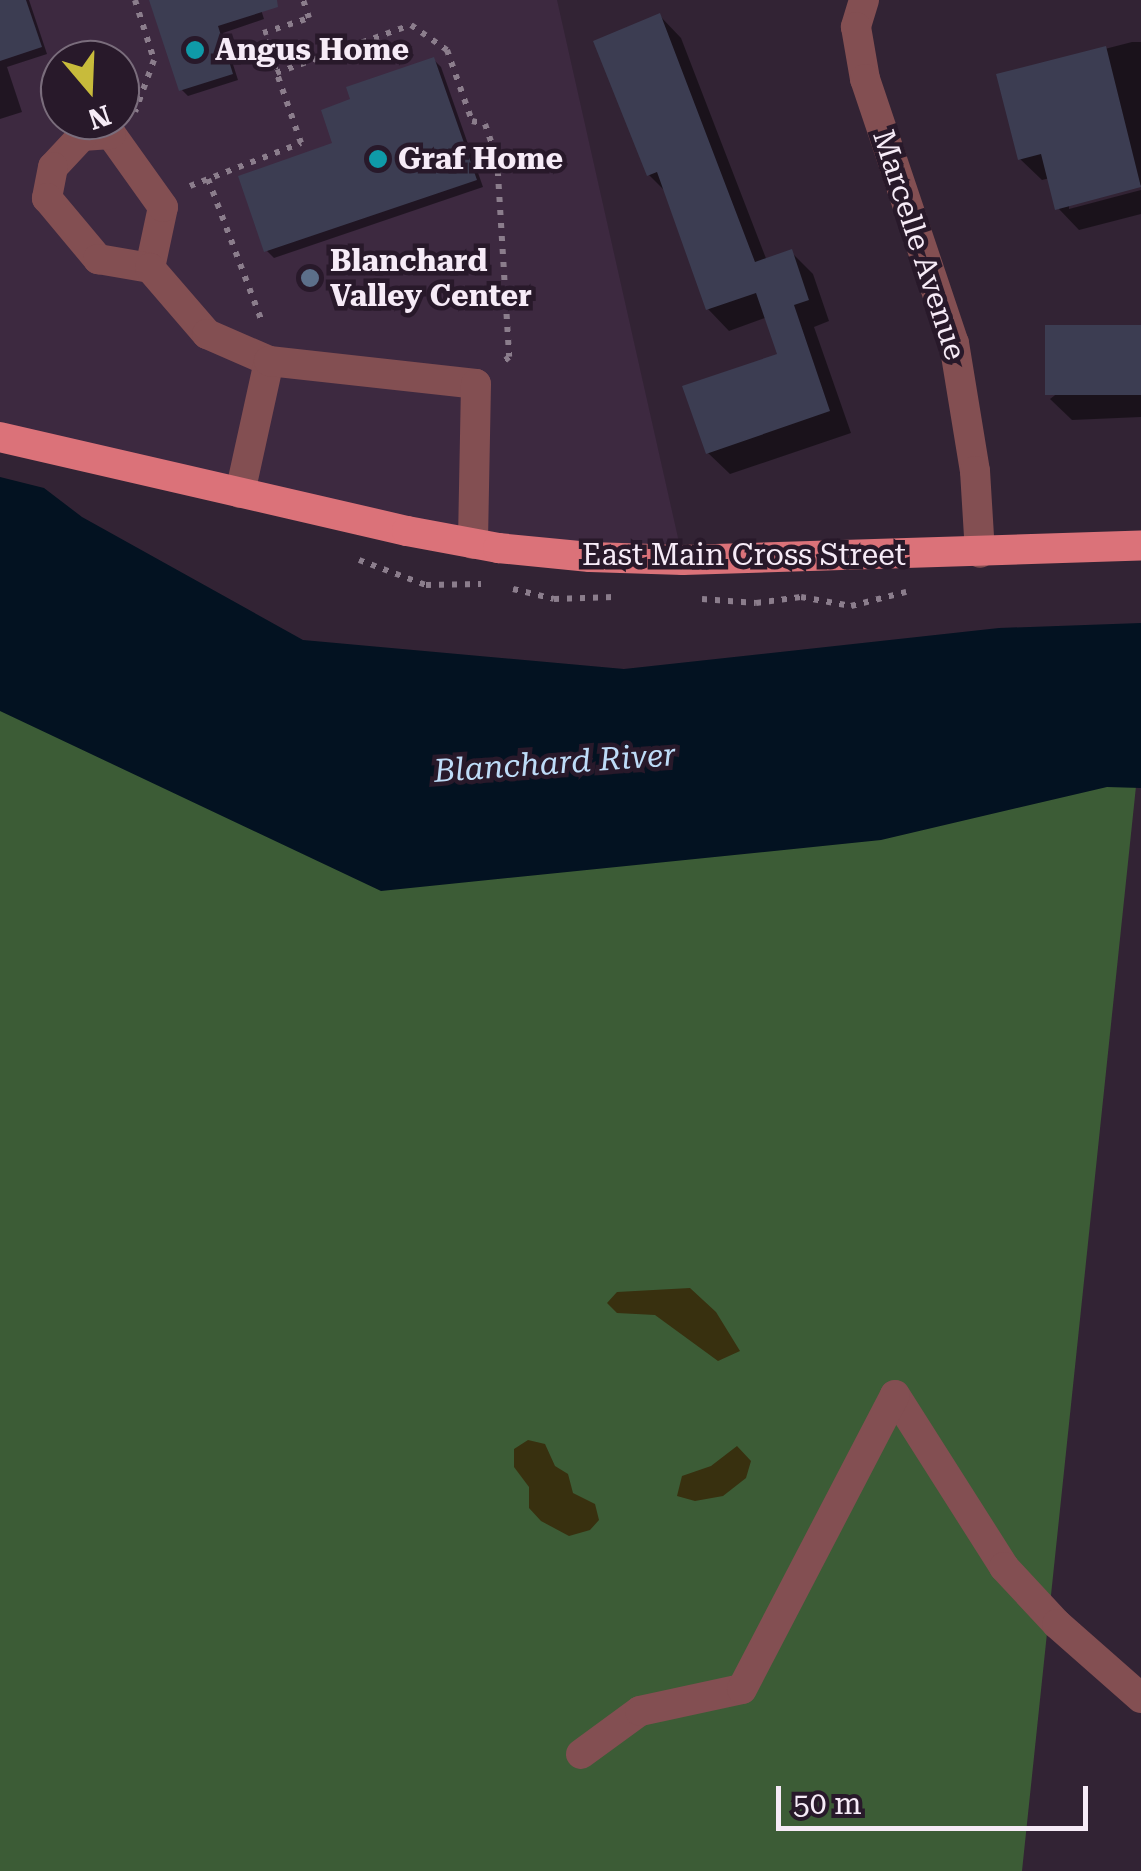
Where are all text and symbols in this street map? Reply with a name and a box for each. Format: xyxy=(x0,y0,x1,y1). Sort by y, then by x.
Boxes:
place label: Angus Home xyxy=(215,32,409,68)
marker: Angus Home xyxy=(184,39,206,61)
north arrow xyxy=(40,40,140,140)
text: N xyxy=(84,98,115,136)
street label: Marcelle Avenue xyxy=(865,125,973,365)
place label: Graf Home xyxy=(398,141,563,177)
marker: Graf Home xyxy=(367,148,389,170)
place label: Blanchard Valley Center xyxy=(330,243,532,314)
marker: Blanchard Valley Center xyxy=(299,267,321,289)
street label: East Main Cross Street xyxy=(582,537,906,573)
water label: Blanchard River xyxy=(432,735,678,791)
scale bar xyxy=(781,1766,1094,1828)
text: 50 m xyxy=(793,1786,862,1821)

